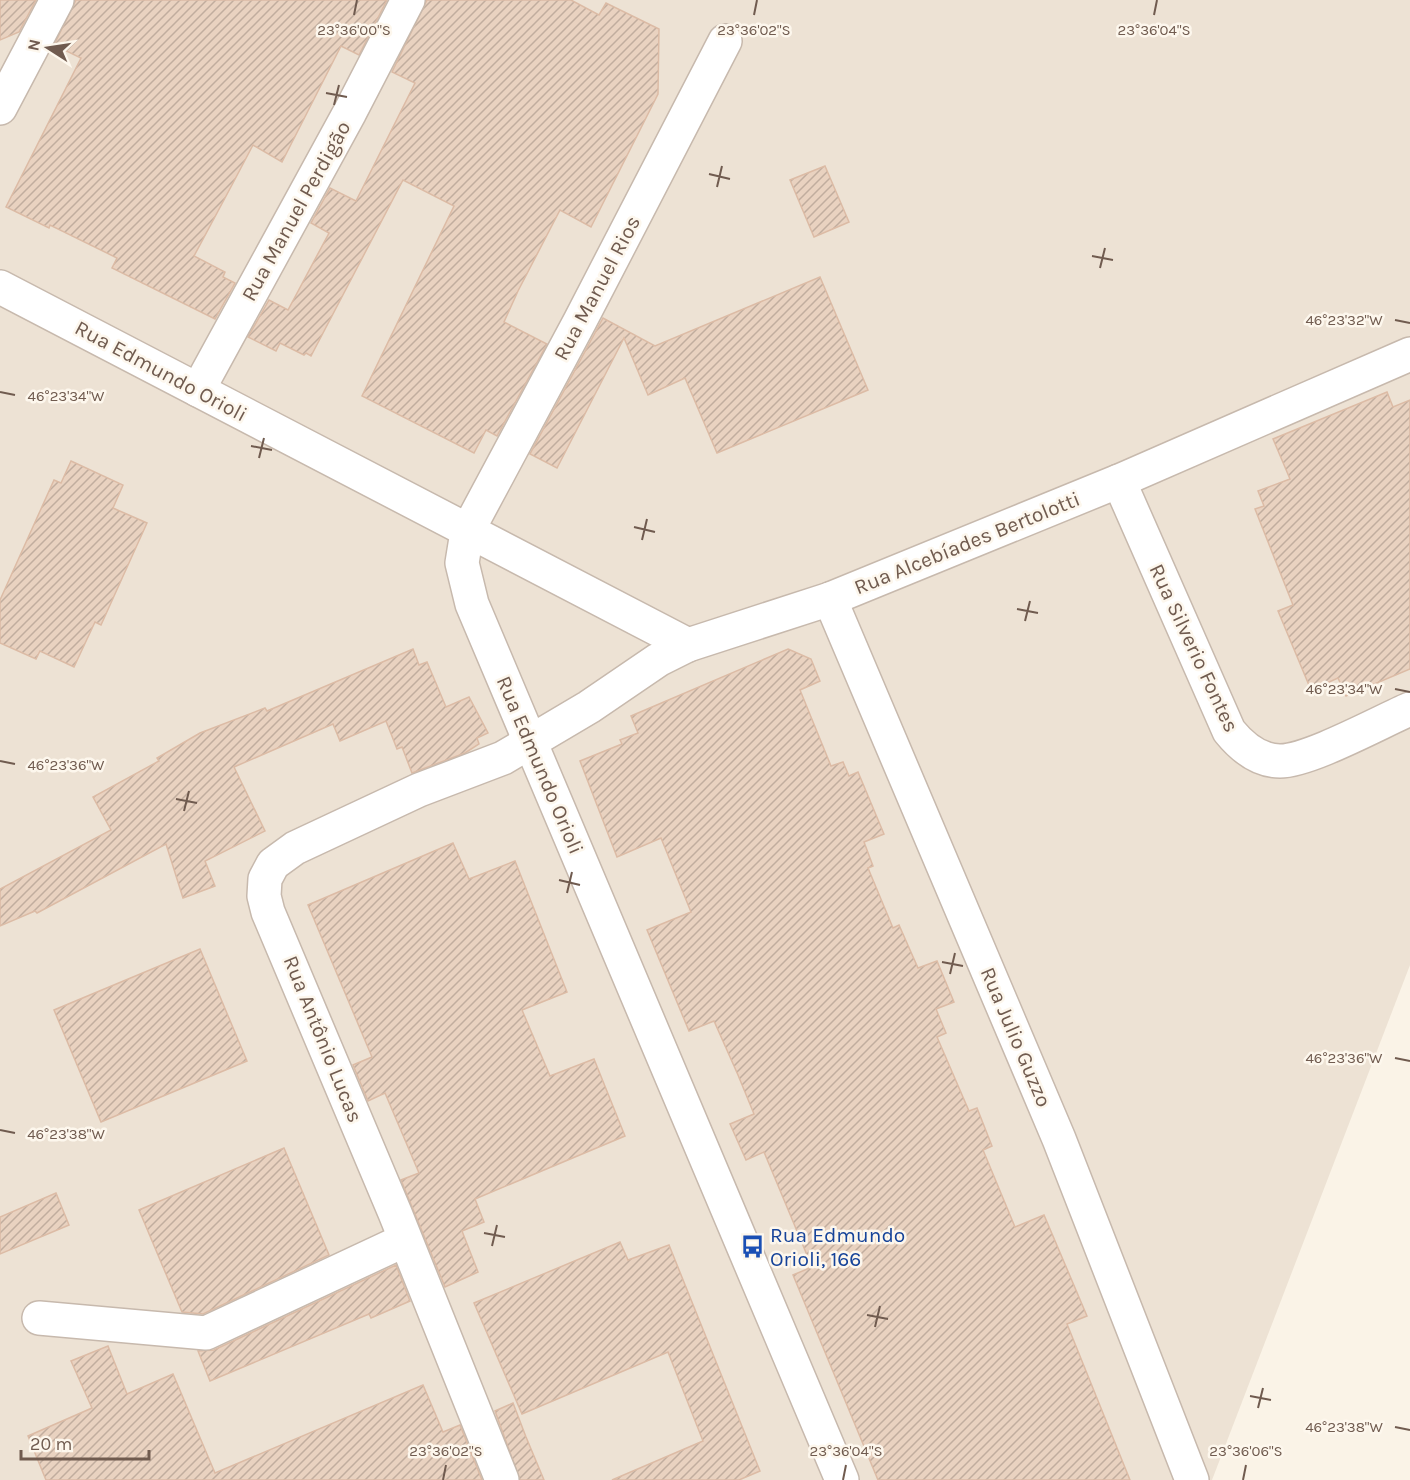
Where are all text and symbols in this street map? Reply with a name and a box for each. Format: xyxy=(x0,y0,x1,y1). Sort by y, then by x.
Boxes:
north arrow xyxy=(18,18,78,78)
text: 23°36'00"S xyxy=(317,21,391,39)
text: 23°36'02"S xyxy=(717,21,791,39)
text: 23°36'04"S xyxy=(1117,21,1191,39)
text: N xyxy=(23,37,44,53)
street label: Rua Manuel Perdigão xyxy=(237,117,355,305)
street label: Rua Manuel Rios xyxy=(549,212,645,364)
text: 46°23'32"W xyxy=(1305,311,1383,329)
street label: Rua Edmundo Orioli xyxy=(71,315,251,427)
text: 46°23'34"W xyxy=(28,387,105,405)
street label: Rua Alcebíades Bertolotti xyxy=(851,487,1083,599)
street label: Rua Silverio Fontes xyxy=(1144,560,1244,736)
street label: Rua Edmundo Orioli xyxy=(492,672,588,858)
text: 46°23'34"W xyxy=(1306,680,1383,698)
text: 46°23'36"W xyxy=(27,756,105,774)
street label: Rua Antônio Lucas xyxy=(279,952,367,1126)
street label: Rua Julio Guzzo xyxy=(976,963,1056,1111)
text: 46°23'36"W xyxy=(1305,1049,1383,1067)
text: 46°23'38"W xyxy=(27,1125,105,1143)
place label: Rua Edmundo Orioli, 166 xyxy=(770,1223,905,1271)
bus stop icon: Rua Edmundo Orioli, 166 xyxy=(739,1234,765,1260)
text: 46°23'38"W xyxy=(1305,1418,1383,1436)
scale bar xyxy=(21,1423,148,1461)
text: 20 m xyxy=(30,1433,72,1455)
text: 23°36'02"S xyxy=(409,1442,483,1460)
text: 23°36'04"S xyxy=(809,1442,883,1460)
text: 23°36'06"S xyxy=(1209,1442,1283,1460)

